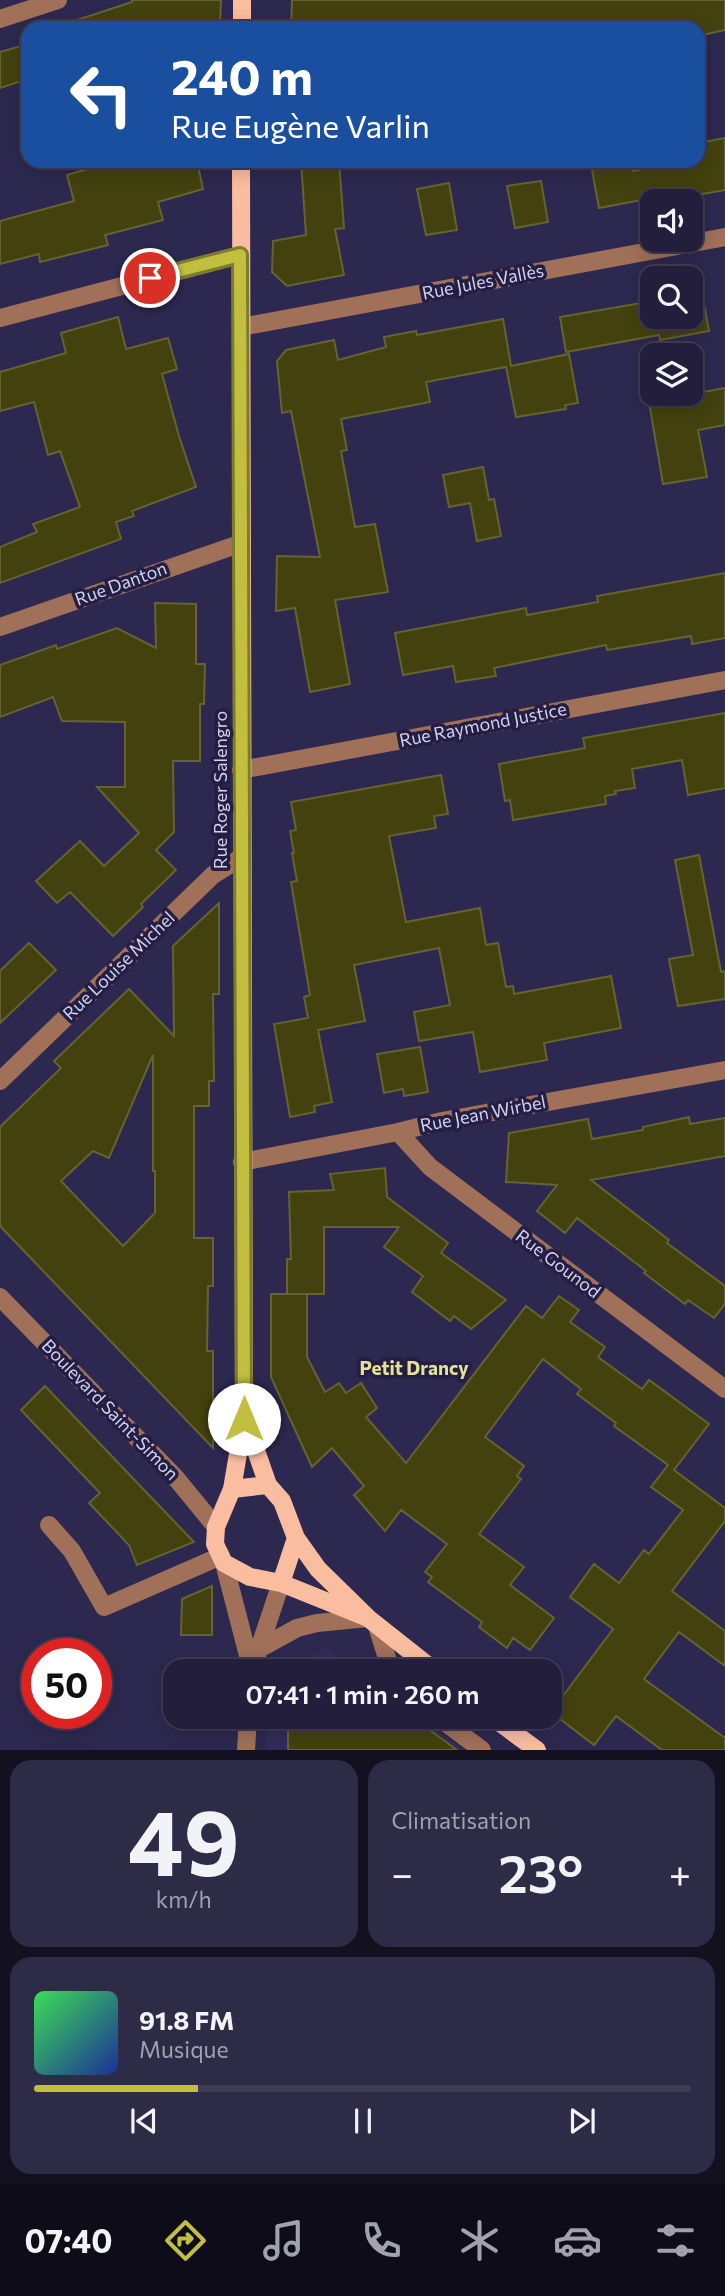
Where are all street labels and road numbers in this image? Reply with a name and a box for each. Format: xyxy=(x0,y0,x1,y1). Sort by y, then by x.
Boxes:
street label: Rue Jules Vallès xyxy=(420,258,546,304)
street label: Rue Danton xyxy=(72,556,170,610)
street label: Rue Raymond Justice xyxy=(397,697,568,751)
street label: Rue Roger Salengro xyxy=(209,711,231,869)
street label: Rue Louise Michel xyxy=(58,906,179,1024)
street label: Rue Jean Wirbel xyxy=(418,1090,548,1136)
street label: Rue Gounod xyxy=(512,1224,605,1302)
street label: Boulevard Saint-Simon xyxy=(38,1334,184,1484)

